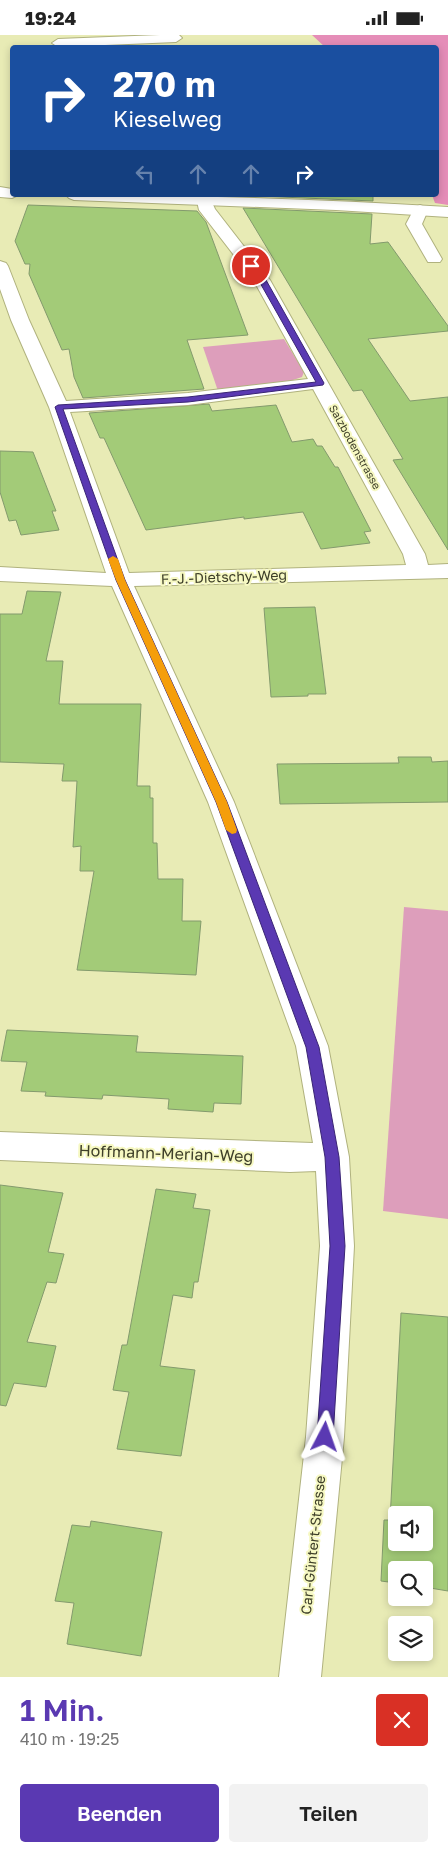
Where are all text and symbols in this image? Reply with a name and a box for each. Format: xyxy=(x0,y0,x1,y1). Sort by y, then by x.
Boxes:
text: 19:24 xyxy=(25,6,76,29)
text: 270 m xyxy=(113,63,216,105)
icon: right xyxy=(30,65,95,130)
text: Kieselweg xyxy=(113,105,222,132)
icon: left xyxy=(131,160,159,188)
icon: ahead xyxy=(184,160,212,188)
icon: ahead xyxy=(237,160,265,188)
icon: right xyxy=(290,160,318,188)
pin xyxy=(230,245,272,287)
icon: arrive xyxy=(237,252,265,280)
street label: Salzbodenstrasse xyxy=(327,402,384,491)
street label: F.-J.-Dietschy-Weg xyxy=(161,566,287,587)
street label: Hoffmann-Merian-Weg xyxy=(78,1140,254,1166)
position arrow xyxy=(298,1410,350,1462)
street label: Carl-Güntert-Strasse xyxy=(297,1475,328,1615)
map controls xyxy=(388,1506,433,1661)
button: sound xyxy=(388,1506,433,1551)
button: search xyxy=(388,1561,433,1606)
button: layers xyxy=(388,1616,433,1661)
text: 1 Min. xyxy=(20,1692,105,1728)
button: close xyxy=(376,1694,428,1746)
text: 410 m · 19:25 xyxy=(20,1729,119,1749)
button: Beenden xyxy=(20,1784,219,1842)
button: Teilen xyxy=(229,1784,428,1842)

